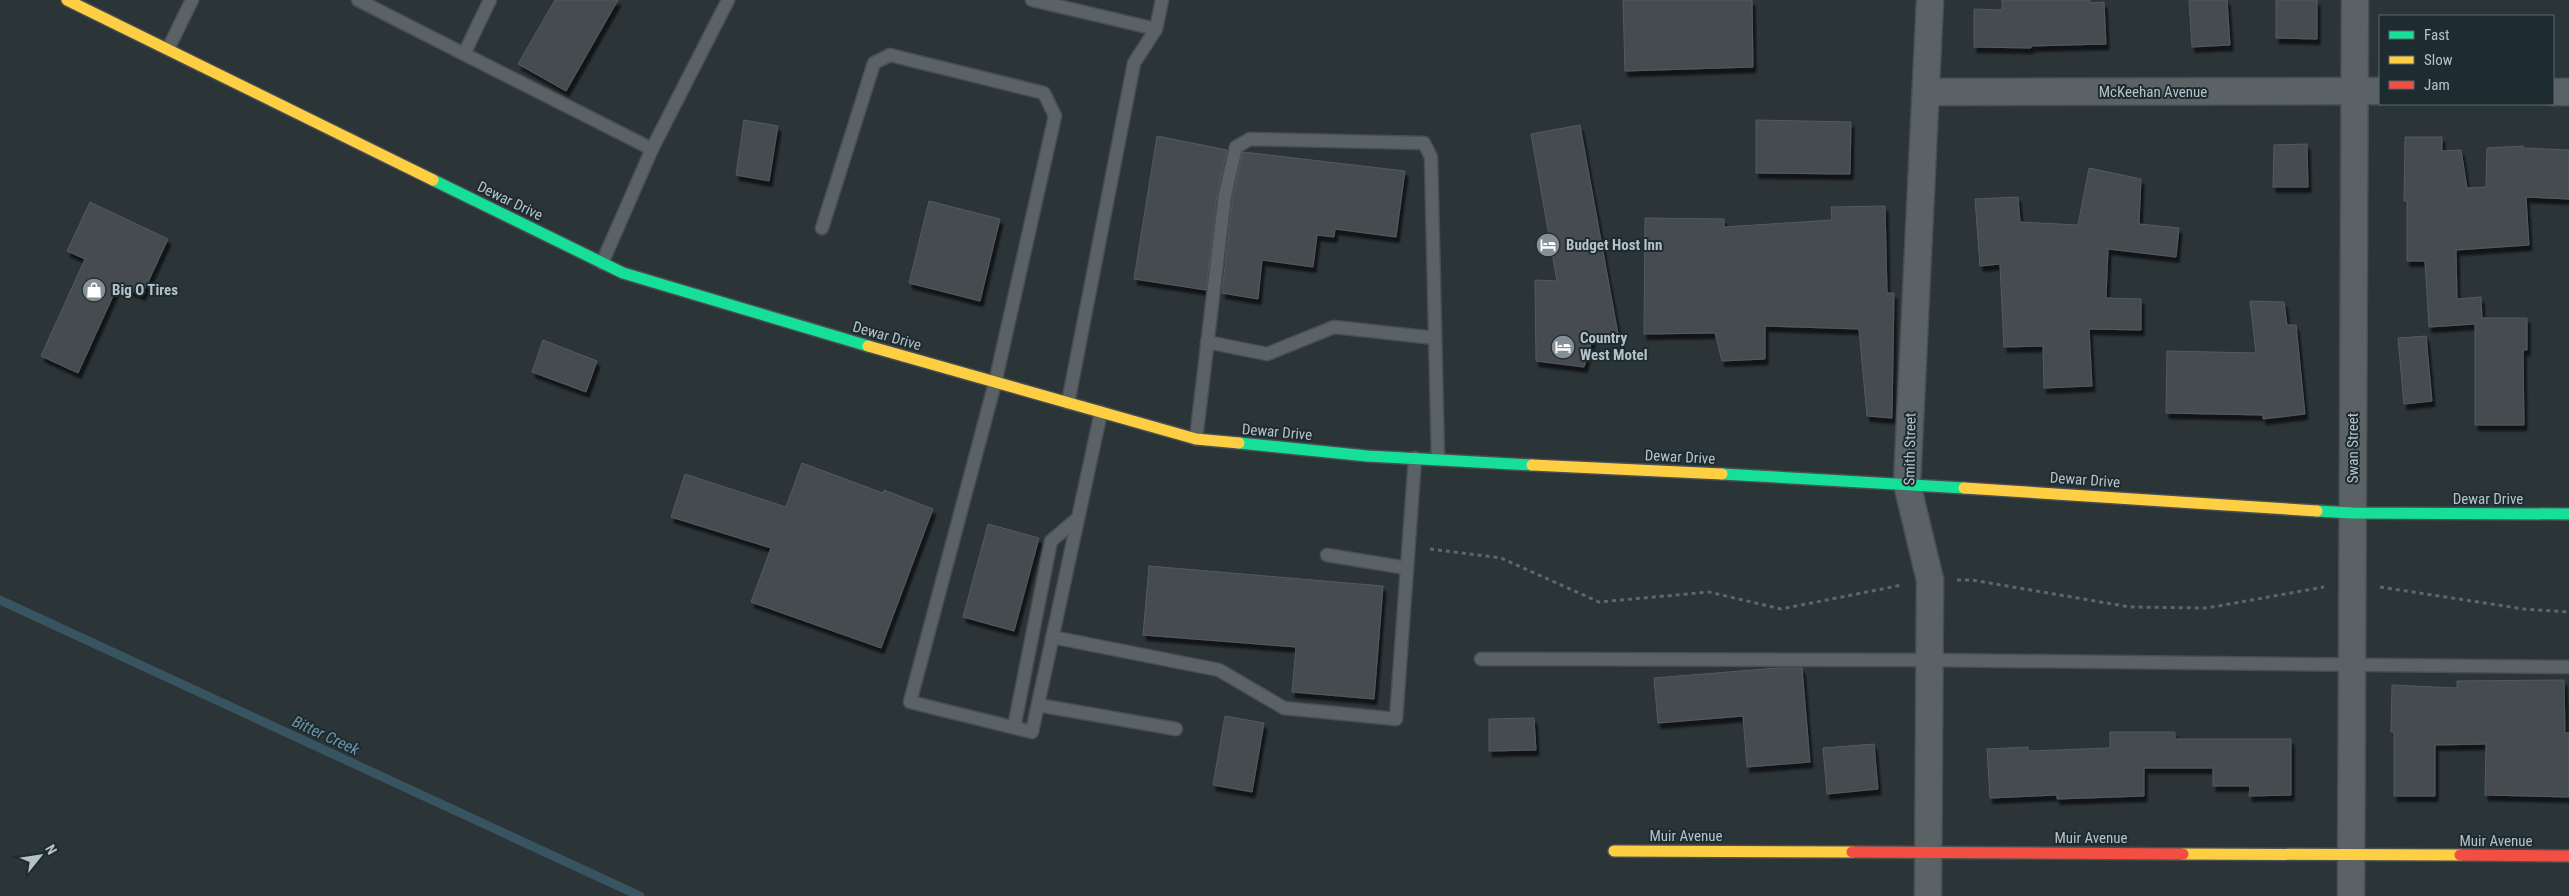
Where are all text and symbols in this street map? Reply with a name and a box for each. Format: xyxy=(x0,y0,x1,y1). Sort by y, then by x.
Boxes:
legend xyxy=(2379,15,2554,105)
text: Fast xyxy=(2424,26,2449,44)
text: Slow xyxy=(2424,51,2453,69)
text: Jam xyxy=(2424,76,2450,94)
street label: McKeehan Avenue xyxy=(2099,83,2207,101)
street label: Dewar Drive xyxy=(474,177,546,225)
hotel icon: Budget Host Inn xyxy=(1535,232,1561,258)
place label: Budget Host Inn xyxy=(1566,236,1662,254)
shop icon: Big O Tires xyxy=(81,277,107,303)
place label: Big O Tires xyxy=(112,281,178,299)
street label: Dewar Drive xyxy=(851,318,923,354)
place label: Country West Motel xyxy=(1580,329,1647,364)
hotel icon: Country West Motel xyxy=(1550,334,1576,360)
street label: Smith Street xyxy=(1900,412,1920,486)
street label: Swan Street xyxy=(2344,413,2362,483)
street label: Dewar Drive xyxy=(1241,420,1313,444)
street label: Dewar Drive xyxy=(1644,446,1716,468)
street label: Dewar Drive xyxy=(2049,469,2121,491)
street label: Dewar Drive xyxy=(2453,490,2523,508)
water label: Bitter Creek xyxy=(289,712,363,760)
street label: Muir Avenue xyxy=(1649,827,1723,845)
street label: Muir Avenue xyxy=(2054,829,2128,847)
north arrow xyxy=(15,831,65,881)
street label: Muir Avenue xyxy=(2459,832,2533,850)
text: N xyxy=(42,842,60,857)

